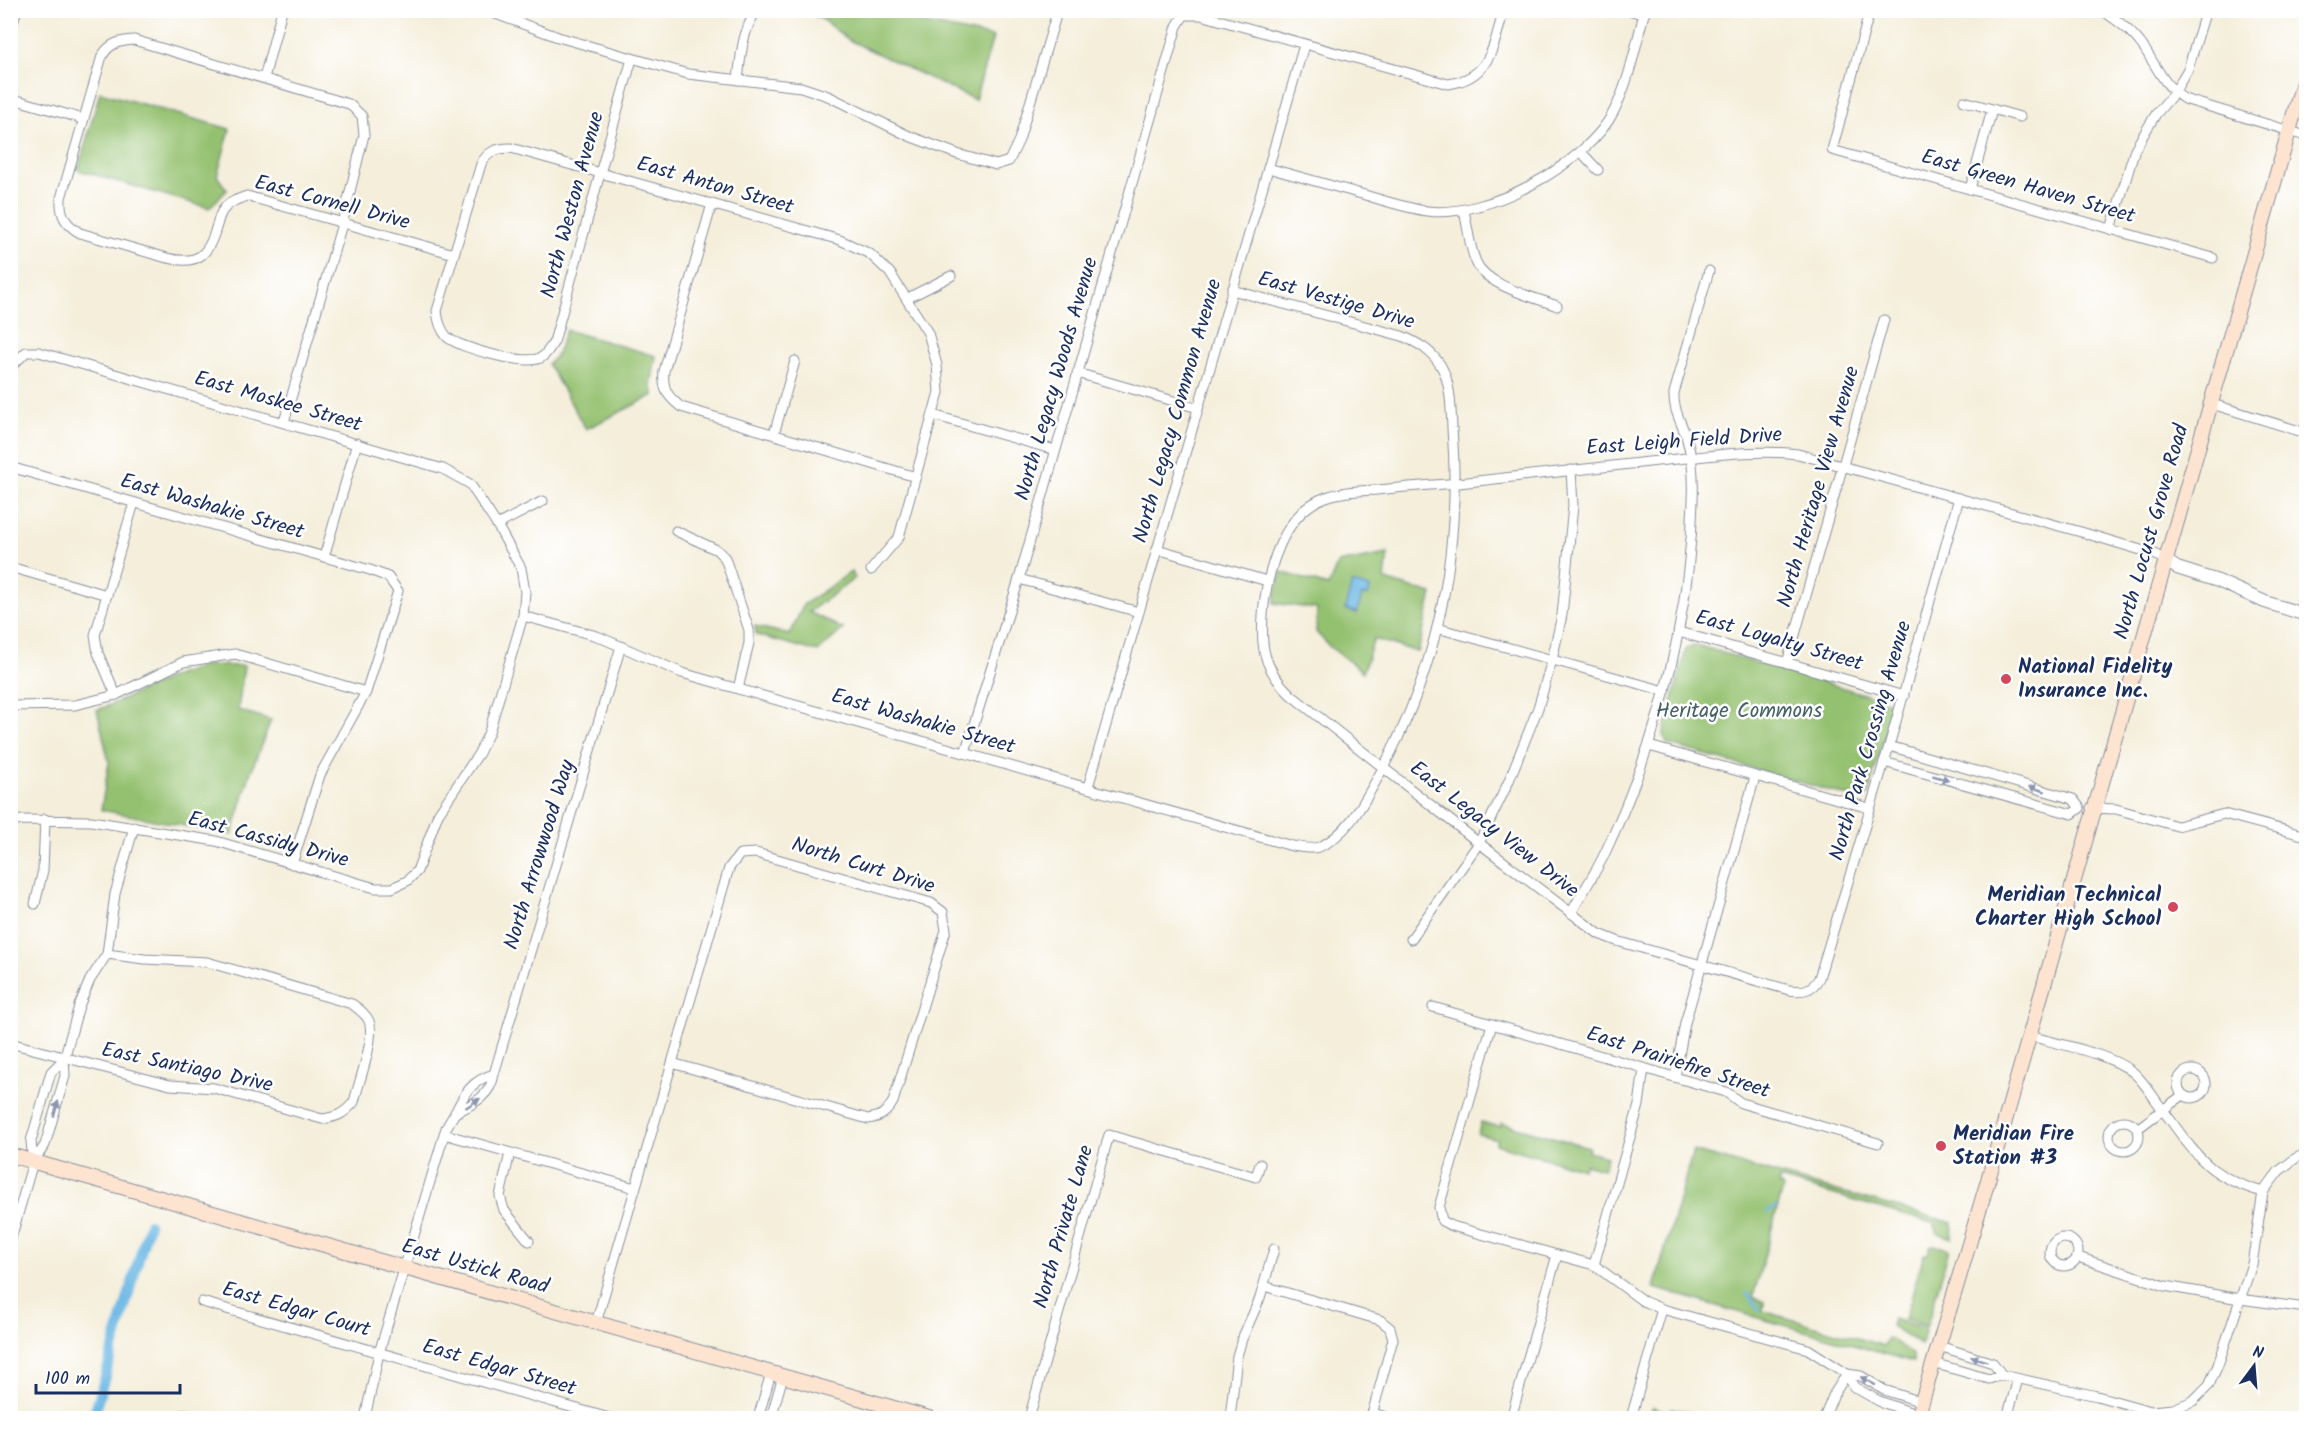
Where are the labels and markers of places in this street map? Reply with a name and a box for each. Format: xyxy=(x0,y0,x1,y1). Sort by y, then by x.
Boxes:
place label: National Fidelity Insurance Inc. xyxy=(2018,651,2172,708)
marker: National Fidelity Insurance Inc. xyxy=(1999,672,2013,686)
place label: Meridian Technical Charter High School xyxy=(1975,879,2161,936)
marker: Meridian Technical Charter High School xyxy=(2166,900,2180,914)
place label: Meridian Fire Station #3 xyxy=(1953,1118,2074,1175)
marker: Meridian Fire Station #3 xyxy=(1934,1139,1948,1153)

